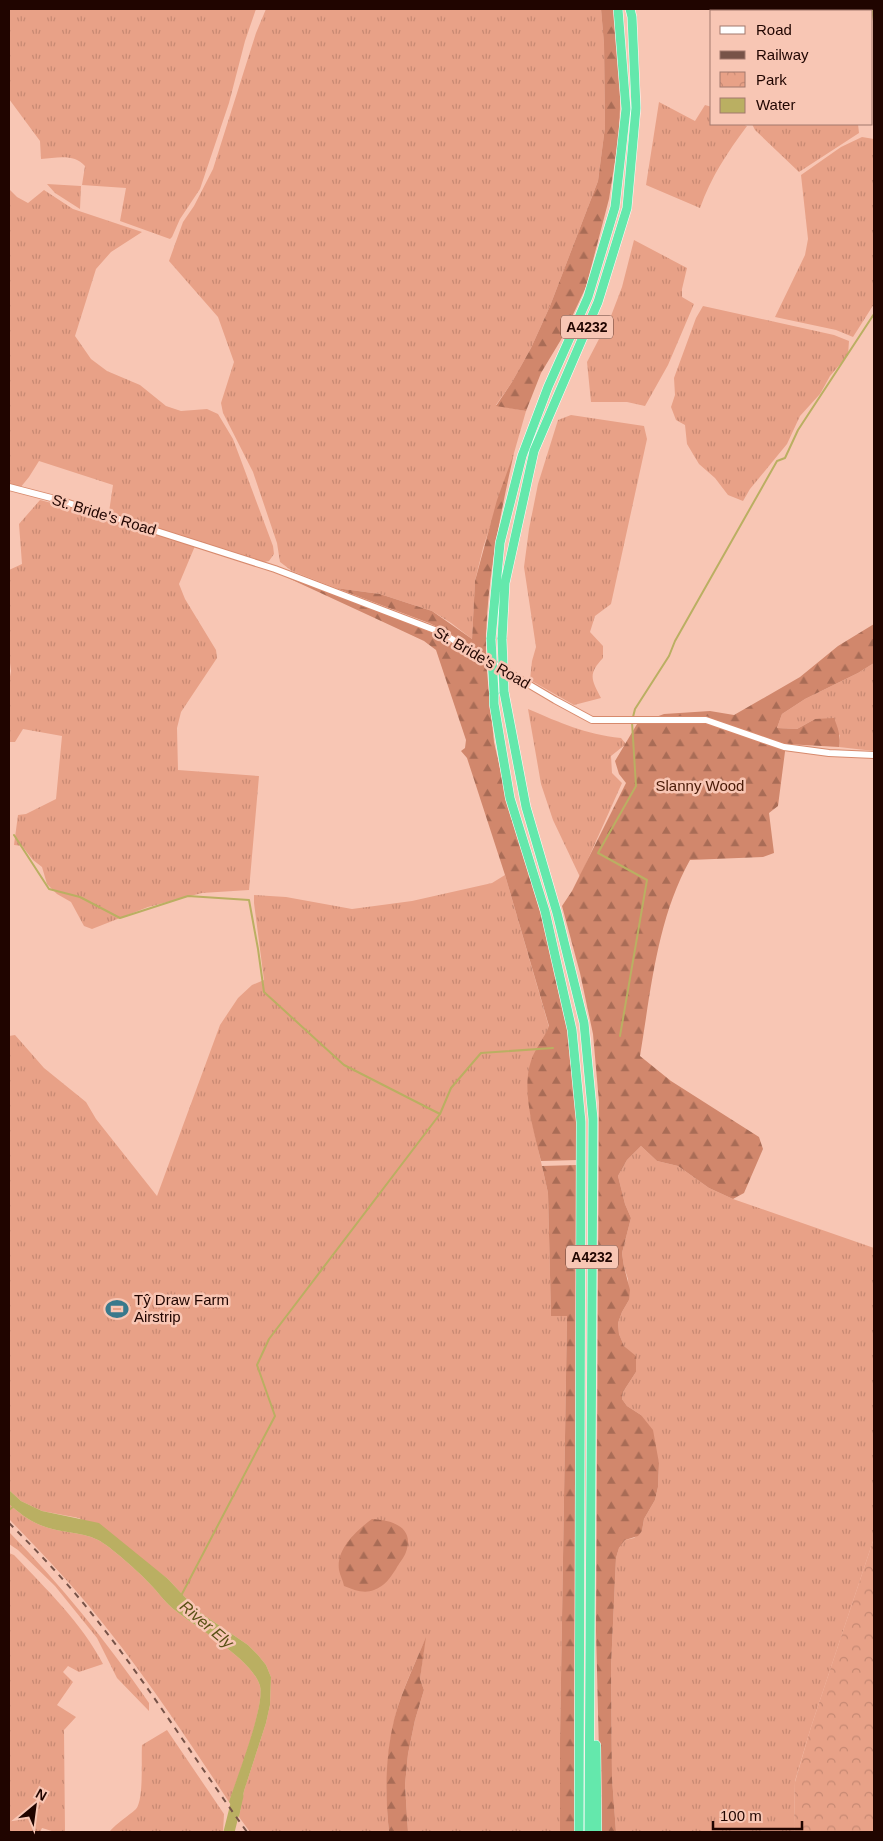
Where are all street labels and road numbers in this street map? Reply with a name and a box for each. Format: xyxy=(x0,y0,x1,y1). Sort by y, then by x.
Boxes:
road number: A4232 xyxy=(561,316,613,338)
street label: St. Bride's Road xyxy=(50,491,158,538)
street label: St. Bride's Road xyxy=(431,623,533,692)
road number: A4232 xyxy=(566,1246,618,1268)

